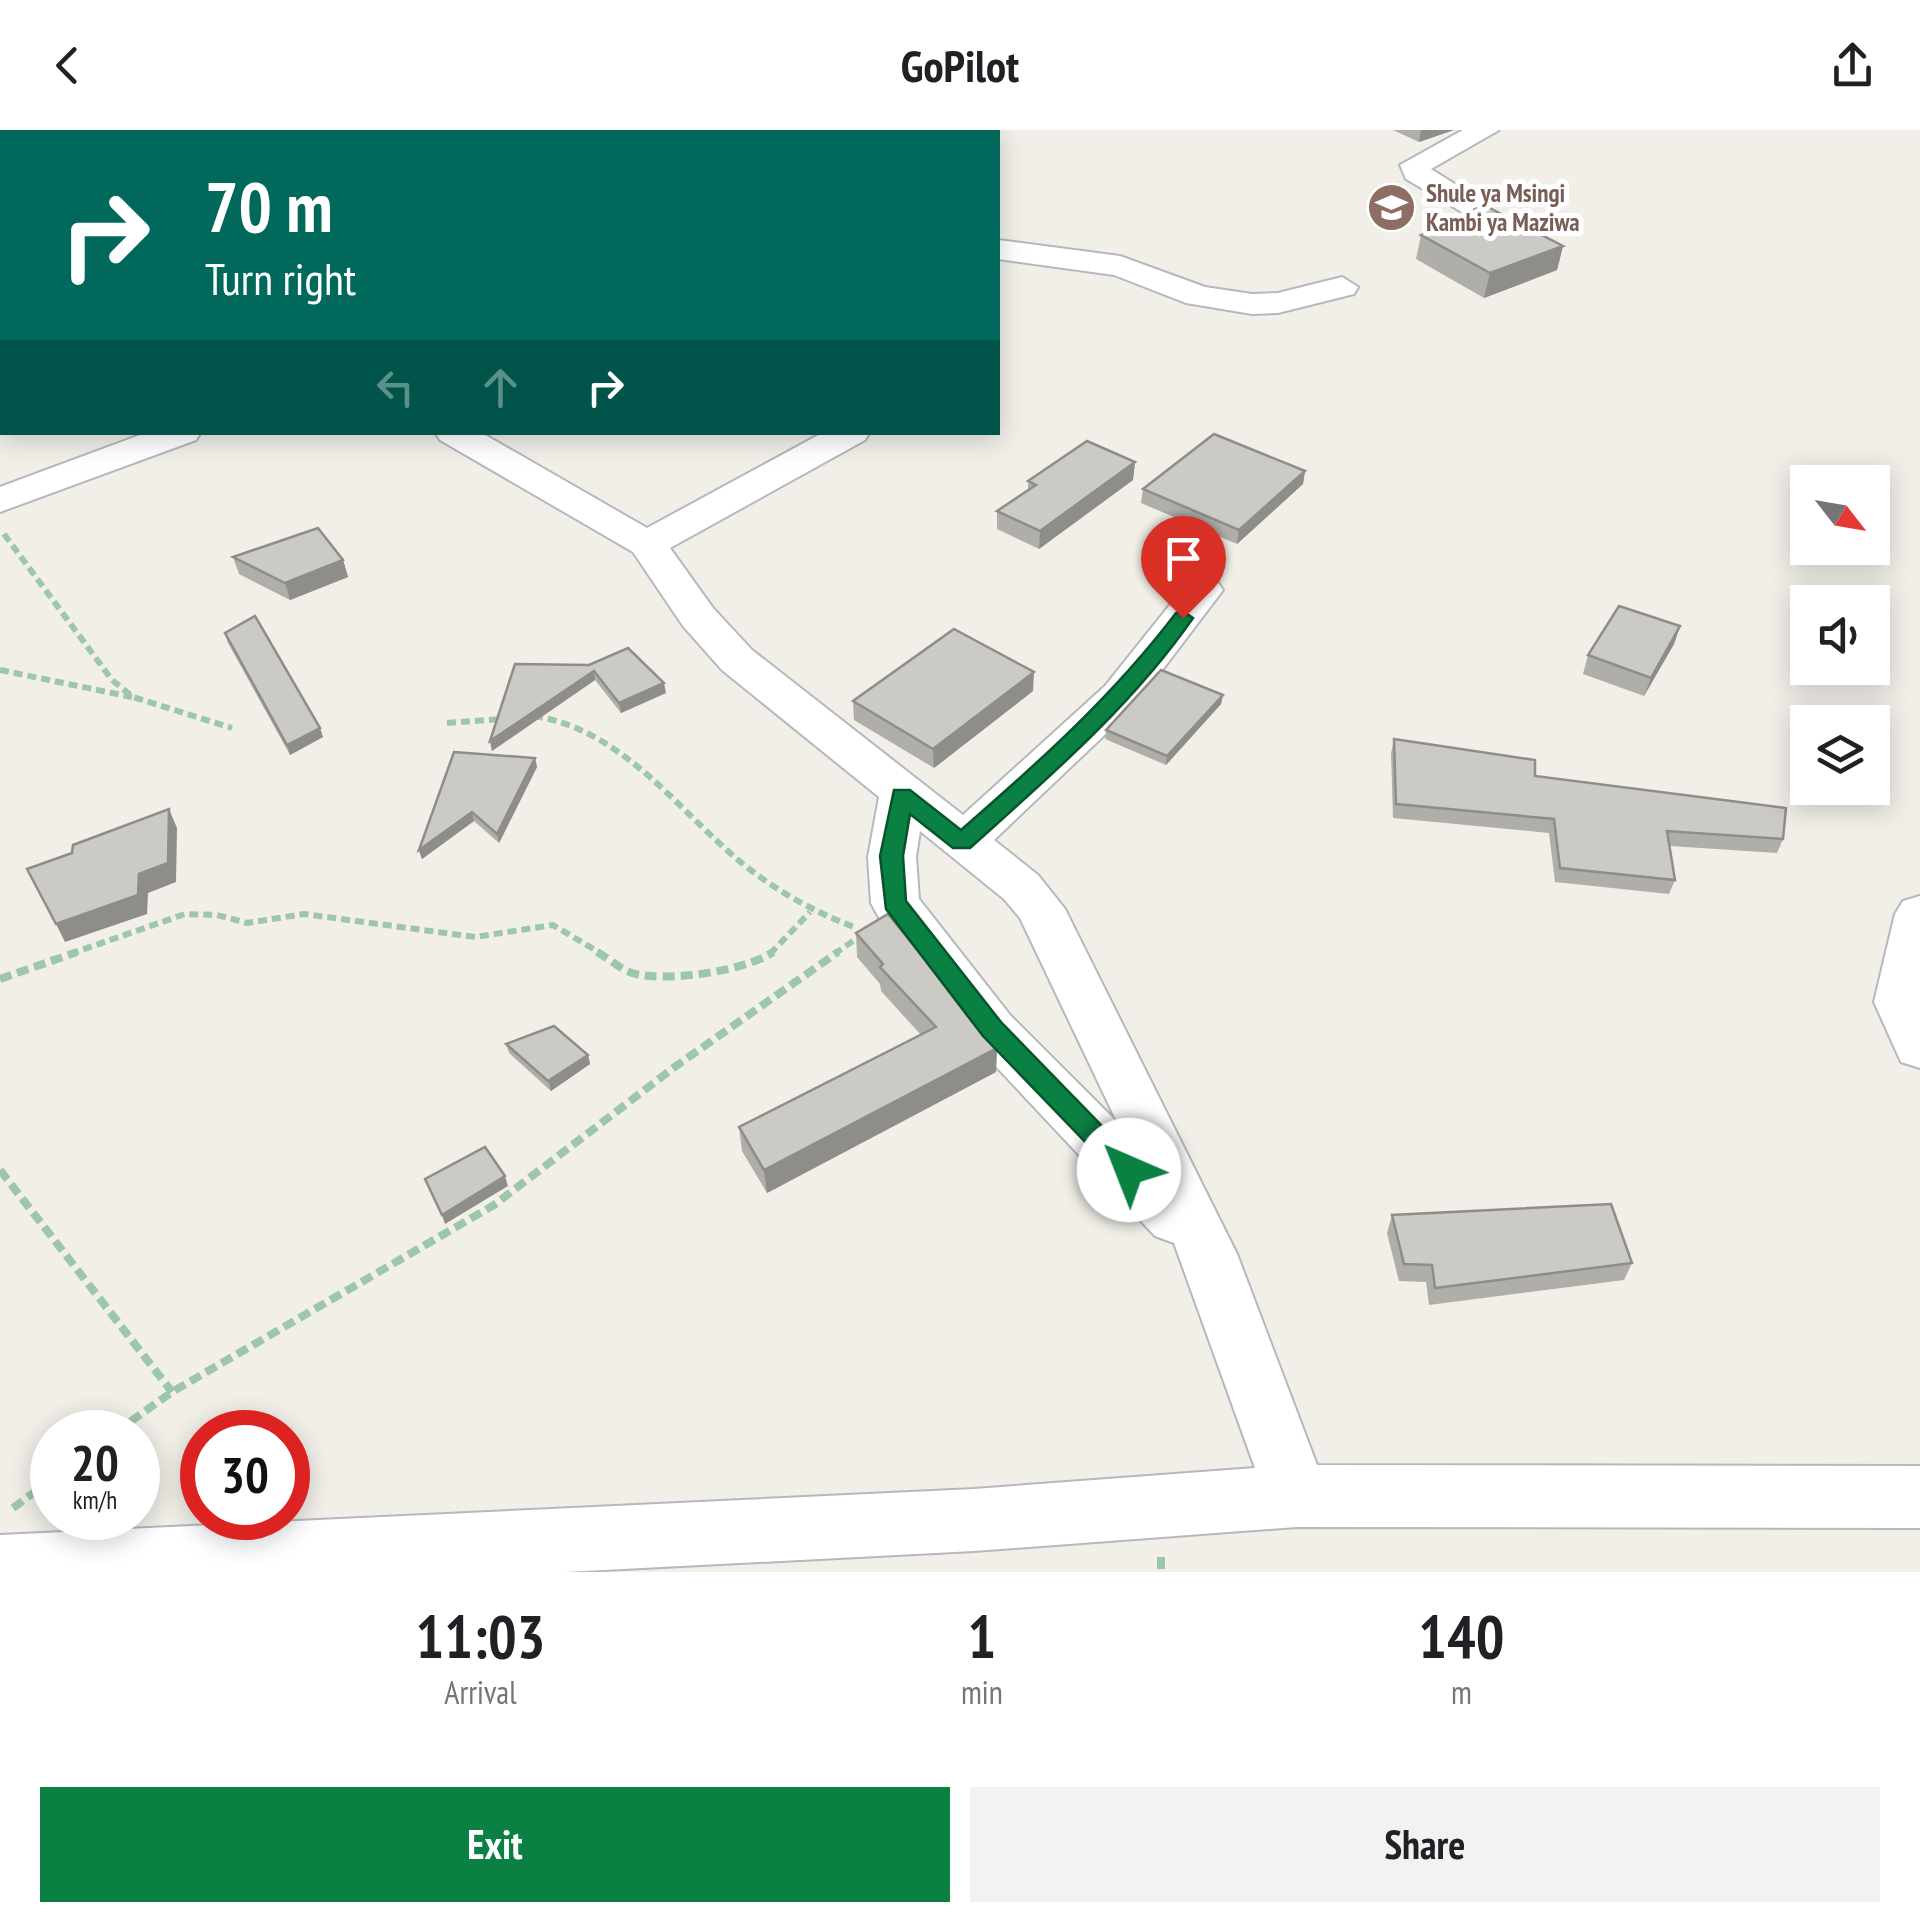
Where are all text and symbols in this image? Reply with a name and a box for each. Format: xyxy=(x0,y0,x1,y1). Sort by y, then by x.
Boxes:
text: GoPilot xyxy=(901,36,1019,94)
icon: back xyxy=(40,38,95,93)
icon: share xyxy=(1825,38,1880,93)
text: 70 m xyxy=(205,161,333,251)
icon: right xyxy=(40,170,170,300)
place label: Shule ya Msingi Kambi ya Maziwa xyxy=(1426,177,1580,238)
school or university icon: Shule ya Msingi Kambi ya Maziwa xyxy=(1365,181,1417,233)
text: Turn right xyxy=(205,249,356,307)
icon: left xyxy=(368,360,423,415)
icon: ahead xyxy=(473,360,528,415)
icon: right xyxy=(578,360,633,415)
north arrow xyxy=(1790,465,1890,565)
map controls xyxy=(1790,465,1890,805)
pin xyxy=(1141,516,1226,619)
icon: arrive xyxy=(1156,531,1211,586)
button: sound xyxy=(1790,585,1890,685)
button: layers xyxy=(1790,705,1890,805)
position arrow xyxy=(1077,1118,1181,1222)
speed limit sign: 30 xyxy=(180,1410,310,1540)
text: 20 xyxy=(71,1430,119,1495)
text: km/h xyxy=(73,1484,117,1516)
text: 11:03 xyxy=(416,1597,545,1675)
text: 1 xyxy=(968,1597,996,1675)
text: 140 xyxy=(1418,1597,1504,1675)
text: Arrival xyxy=(444,1671,517,1713)
text: min xyxy=(961,1671,1003,1713)
text: m xyxy=(1451,1671,1472,1713)
button: Exit xyxy=(40,1787,950,1902)
button: Share xyxy=(970,1787,1880,1902)

